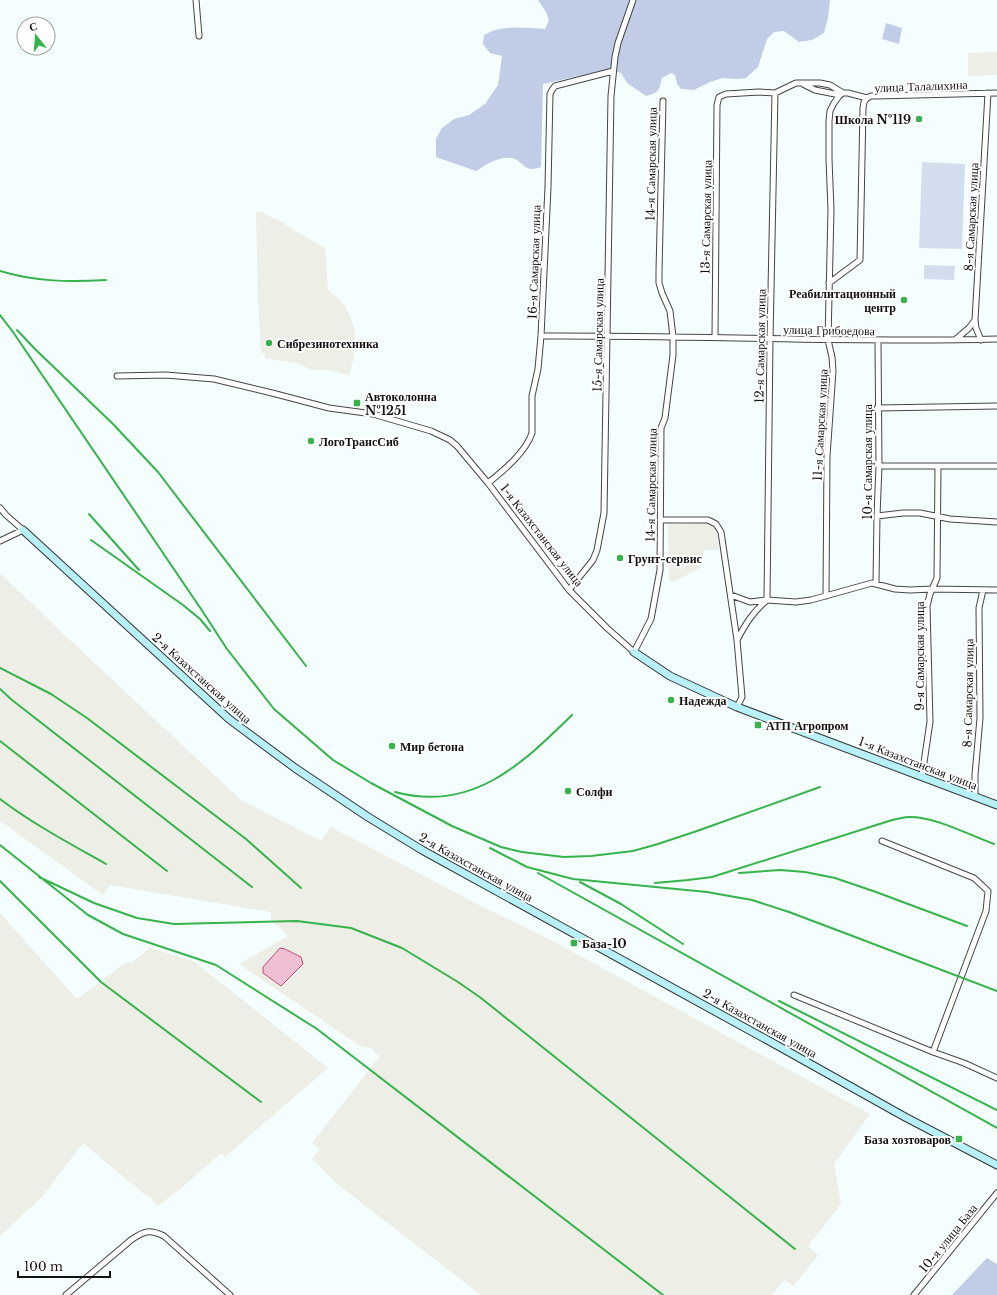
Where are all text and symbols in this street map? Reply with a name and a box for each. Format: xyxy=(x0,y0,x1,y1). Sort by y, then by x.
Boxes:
north arrow xyxy=(16,16,56,56)
text: С xyxy=(27,19,39,34)
street label: улица Талалихина xyxy=(874,77,969,95)
street label: 14-я Самарская улица xyxy=(643,106,660,221)
place label: Школа №119 xyxy=(835,112,911,127)
marker: Школа №119 xyxy=(914,114,924,124)
street label: 13-я Самарская улица xyxy=(698,159,715,274)
street label: 8-я Самарская улица xyxy=(961,162,981,272)
street label: 16-я Самарская улица xyxy=(525,204,544,320)
street label: 15-я Самарская улица xyxy=(590,277,607,392)
place label: Реабилитационный центр xyxy=(789,286,896,315)
street label: 12-я Самарская улица xyxy=(752,288,769,403)
marker: Реабилитационный центр xyxy=(899,295,909,305)
street label: улица Грибоедова xyxy=(783,322,876,338)
place label: Сибрезинотехника xyxy=(277,336,379,351)
marker: Сибрезинотехника xyxy=(264,338,274,348)
street label: 11-я Самарская улица xyxy=(810,368,830,481)
place label: Автоколонна №1251 xyxy=(365,389,437,418)
marker: Автоколонна №1251 xyxy=(352,398,362,408)
street label: 10-я Самарская улица xyxy=(860,404,875,520)
street label: 14-я Самарская улица xyxy=(643,427,660,542)
place label: ЛогоТрансСиб xyxy=(319,434,399,449)
marker: ЛогоТрансСиб xyxy=(306,436,316,446)
street label: 1-я Казахстанская улица xyxy=(497,481,587,590)
place label: Грунт-сервис xyxy=(628,551,703,566)
marker: Грунт-сервис xyxy=(615,553,625,563)
street label: 9-я Самарская улица xyxy=(912,601,927,711)
street label: 2-я Казахстанская улица xyxy=(149,630,255,727)
street label: 8-я Самарская улица xyxy=(960,638,976,748)
place label: Надежда xyxy=(679,693,727,708)
marker: Надежда xyxy=(666,695,676,705)
place label: АТП Агропром xyxy=(766,718,848,733)
marker: АТП Агропром xyxy=(753,720,763,730)
street label: 1-я Казахстанская улица xyxy=(856,733,980,793)
place label: Мир бетона xyxy=(400,739,464,754)
marker: Мир бетона xyxy=(387,741,397,751)
place label: Солфи xyxy=(576,784,613,799)
marker: Солфи xyxy=(563,786,573,796)
street label: 2-я Казахстанская улица xyxy=(416,829,536,905)
place label: База-10 xyxy=(582,936,627,951)
marker: База-10 xyxy=(569,938,579,948)
street label: 2-я Казахстанская улица xyxy=(700,985,820,1061)
place label: База хозтоваров xyxy=(864,1132,952,1147)
marker: База хозтоваров xyxy=(954,1134,964,1144)
street label: 10-я улица База xyxy=(916,1200,981,1275)
scale bar xyxy=(18,1253,110,1279)
text: 100 m xyxy=(24,1259,63,1274)

